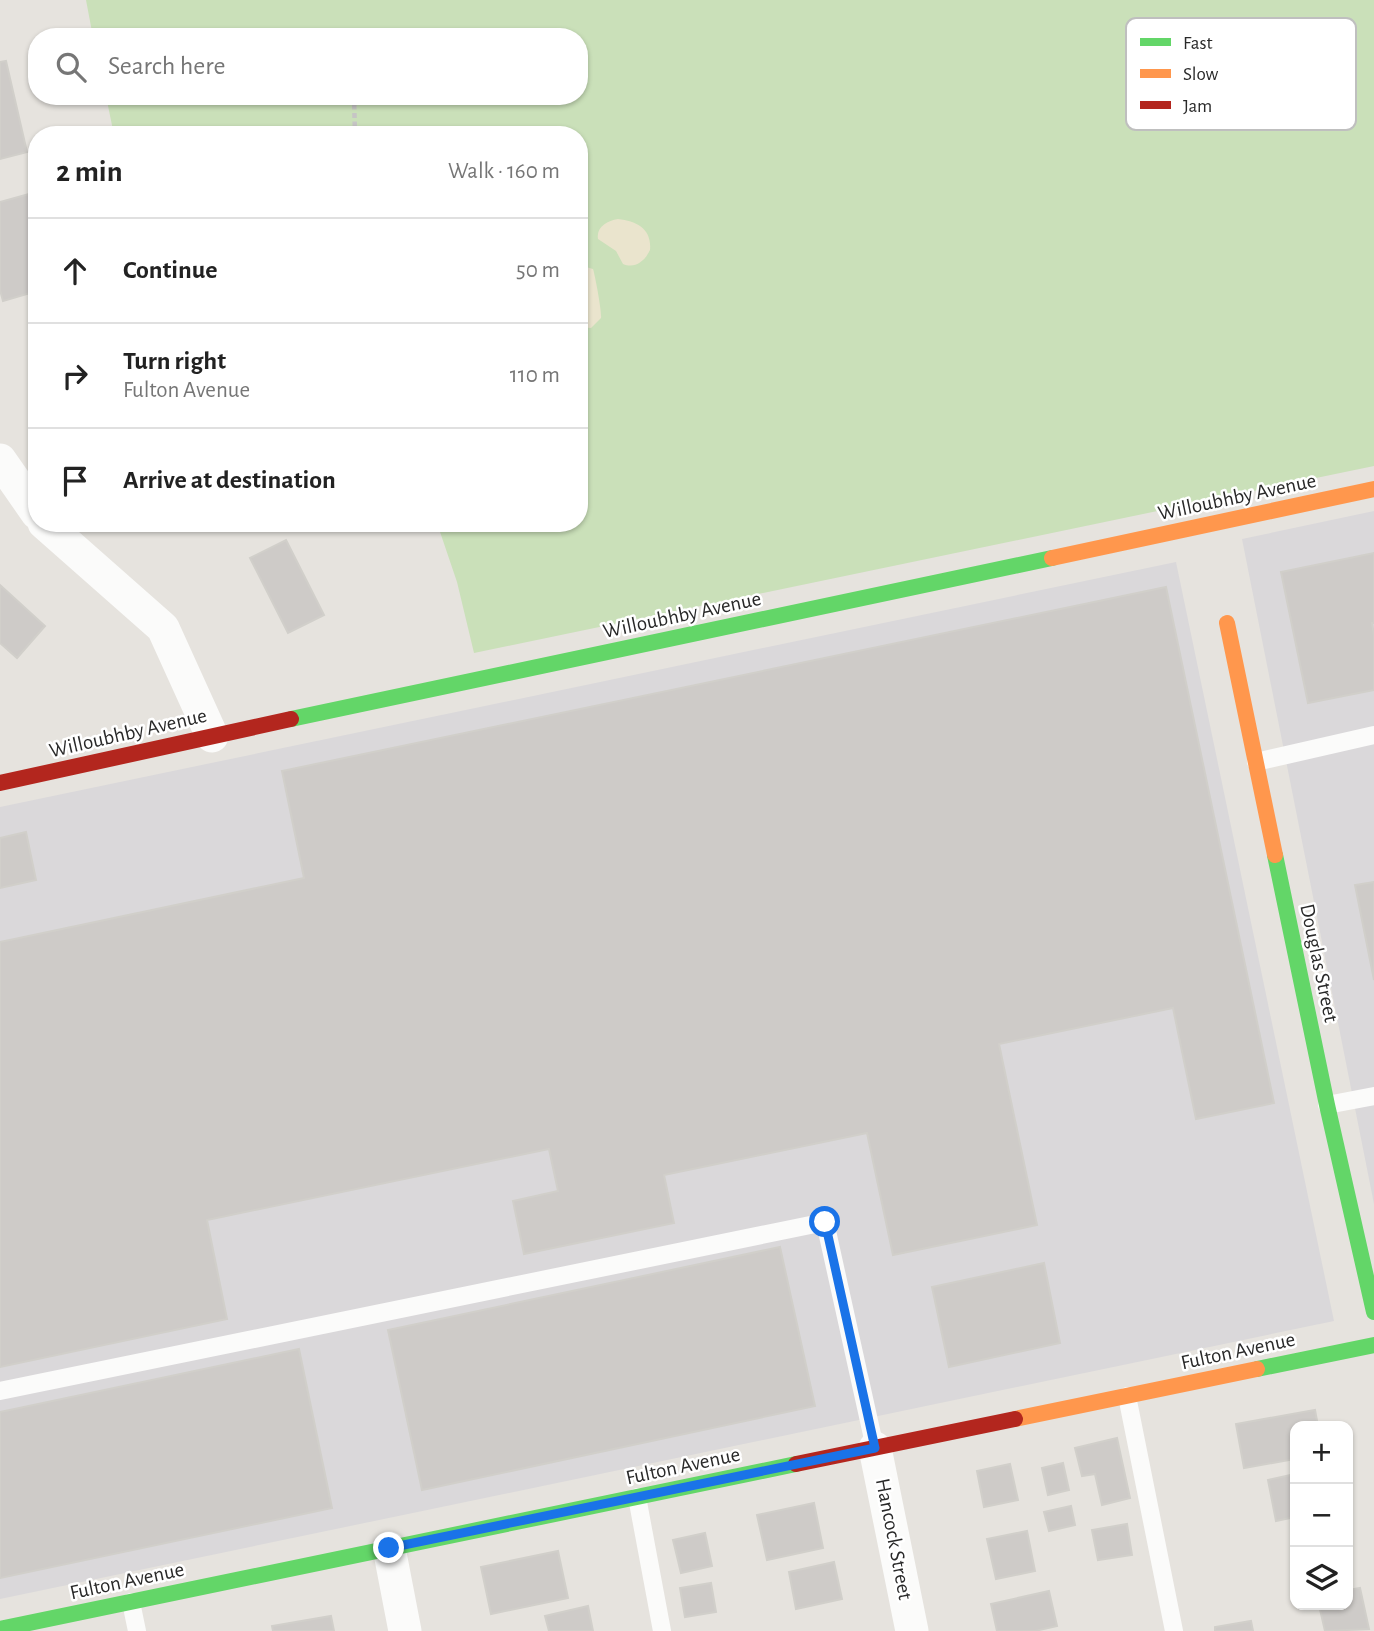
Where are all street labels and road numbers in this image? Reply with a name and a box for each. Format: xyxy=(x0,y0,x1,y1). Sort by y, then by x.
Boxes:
street label: Willoubhby Avenue xyxy=(1156,470,1318,524)
street label: Willoubhby Avenue xyxy=(601,588,763,642)
street label: Willoubhby Avenue xyxy=(47,705,209,761)
street label: Douglas Street xyxy=(1296,902,1342,1024)
street label: Fulton Avenue xyxy=(1179,1329,1297,1373)
street label: Fulton Avenue xyxy=(624,1444,742,1488)
street label: Hancock Street xyxy=(872,1477,916,1602)
street label: Fulton Avenue xyxy=(68,1559,186,1603)

